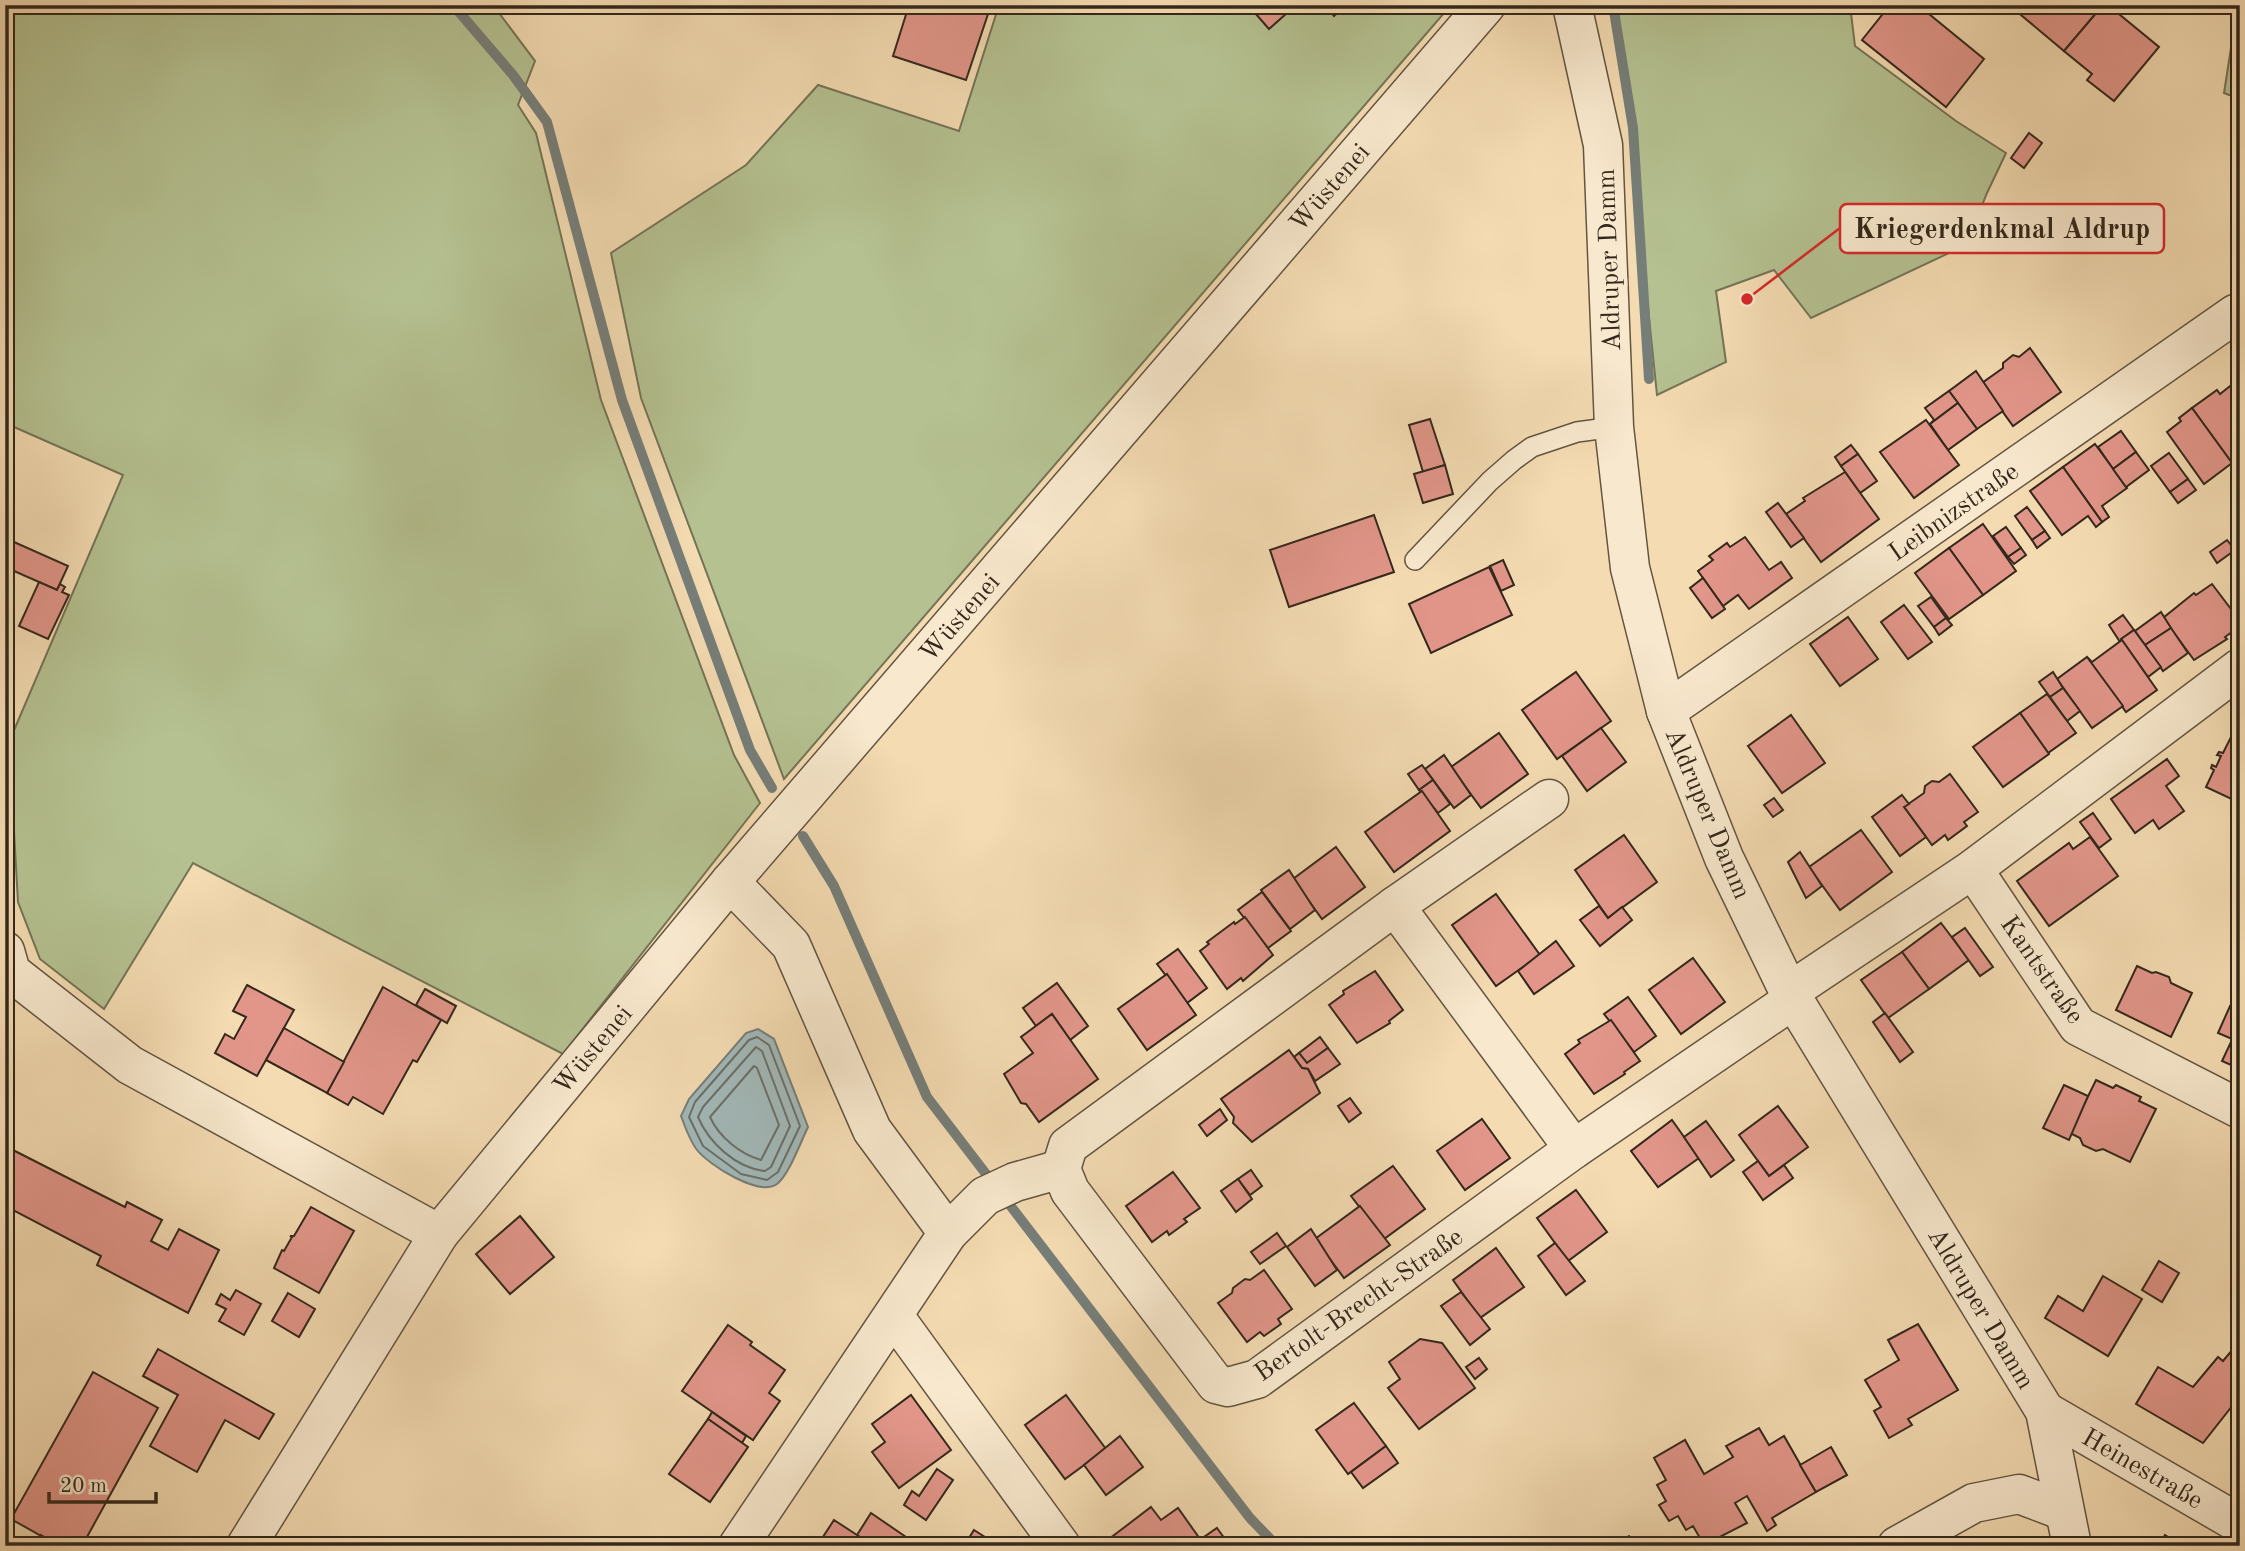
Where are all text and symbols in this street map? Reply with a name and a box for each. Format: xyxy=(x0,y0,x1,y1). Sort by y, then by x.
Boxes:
street label: Wüstenei xyxy=(1286,139,1375,237)
street label: Aldruper Damm xyxy=(1594,168,1626,352)
callout: Kriegerdenkmal Aldrup xyxy=(1840,204,2164,253)
text: Kriegerdenkmal Aldrup xyxy=(1854,217,2150,245)
street label: Leibnizstraße xyxy=(1885,458,2024,567)
street label: Wüstenei xyxy=(916,569,1005,667)
street label: Aldruper Damm xyxy=(1659,725,1755,903)
street label: Kantstraße xyxy=(1995,911,2088,1029)
street label: Wüstenei xyxy=(549,1001,638,1100)
street label: Bertolt-Brecht-Straße xyxy=(1250,1224,1468,1387)
street label: Aldruper Damm xyxy=(1922,1224,2038,1394)
street label: Heinestraße xyxy=(2077,1425,2207,1515)
scale bar xyxy=(49,1460,156,1504)
text: 20 m xyxy=(60,1476,107,1497)

